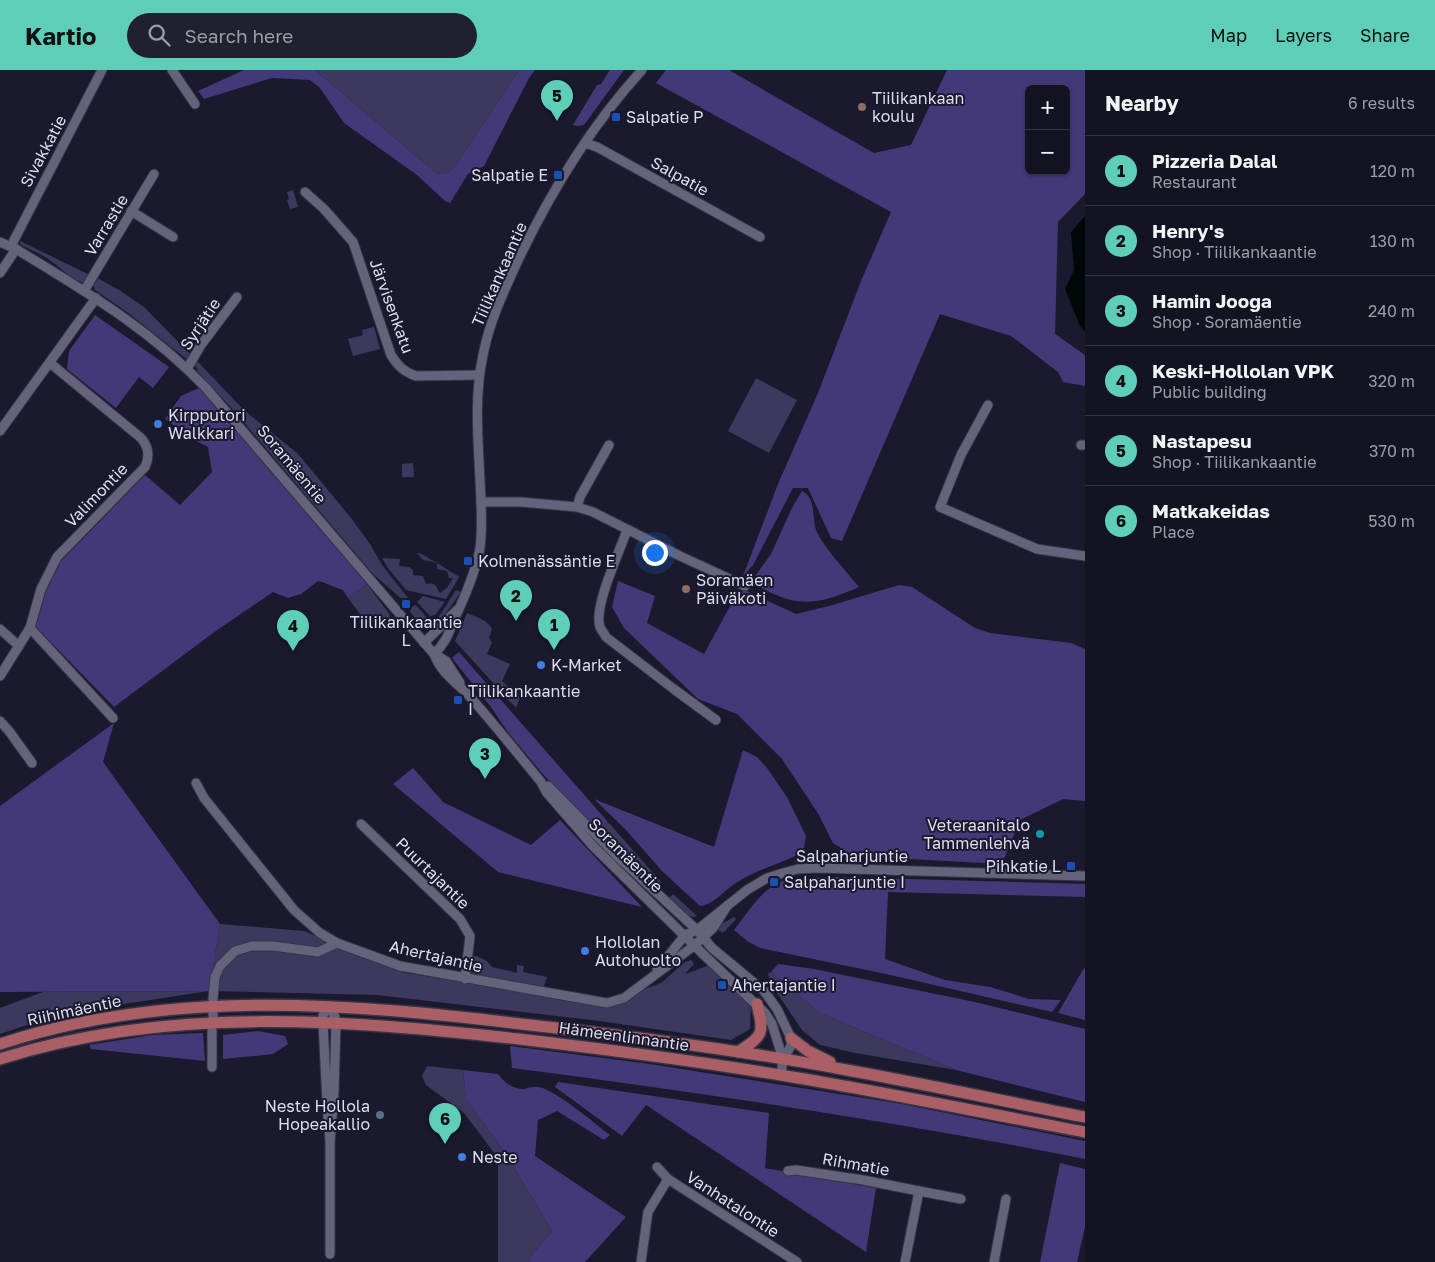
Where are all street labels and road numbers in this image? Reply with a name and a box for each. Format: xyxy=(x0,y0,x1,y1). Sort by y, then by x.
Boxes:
street label: Sivakkatie xyxy=(16,112,70,190)
street label: Salpatie xyxy=(648,152,712,200)
street label: Varrastie xyxy=(80,190,132,260)
street label: Tiilikankaantie xyxy=(467,219,531,329)
street label: Järvisenkatu xyxy=(366,256,418,356)
street label: Syrjätie xyxy=(175,294,225,354)
street label: Soramäentie xyxy=(253,420,331,508)
street label: Valimontie xyxy=(60,459,132,531)
street label: Soramäentie xyxy=(585,814,667,896)
street label: Puurtajantie xyxy=(392,833,474,913)
street label: Salpaharjuntie xyxy=(796,846,908,866)
street label: Ahertajantie xyxy=(388,936,484,976)
street label: Riihimäentie xyxy=(25,990,123,1030)
street label: Hämeenlinnantie xyxy=(557,1017,691,1055)
street label: Rihmatie xyxy=(821,1148,891,1180)
street label: Vanhatalontie xyxy=(683,1166,783,1242)

